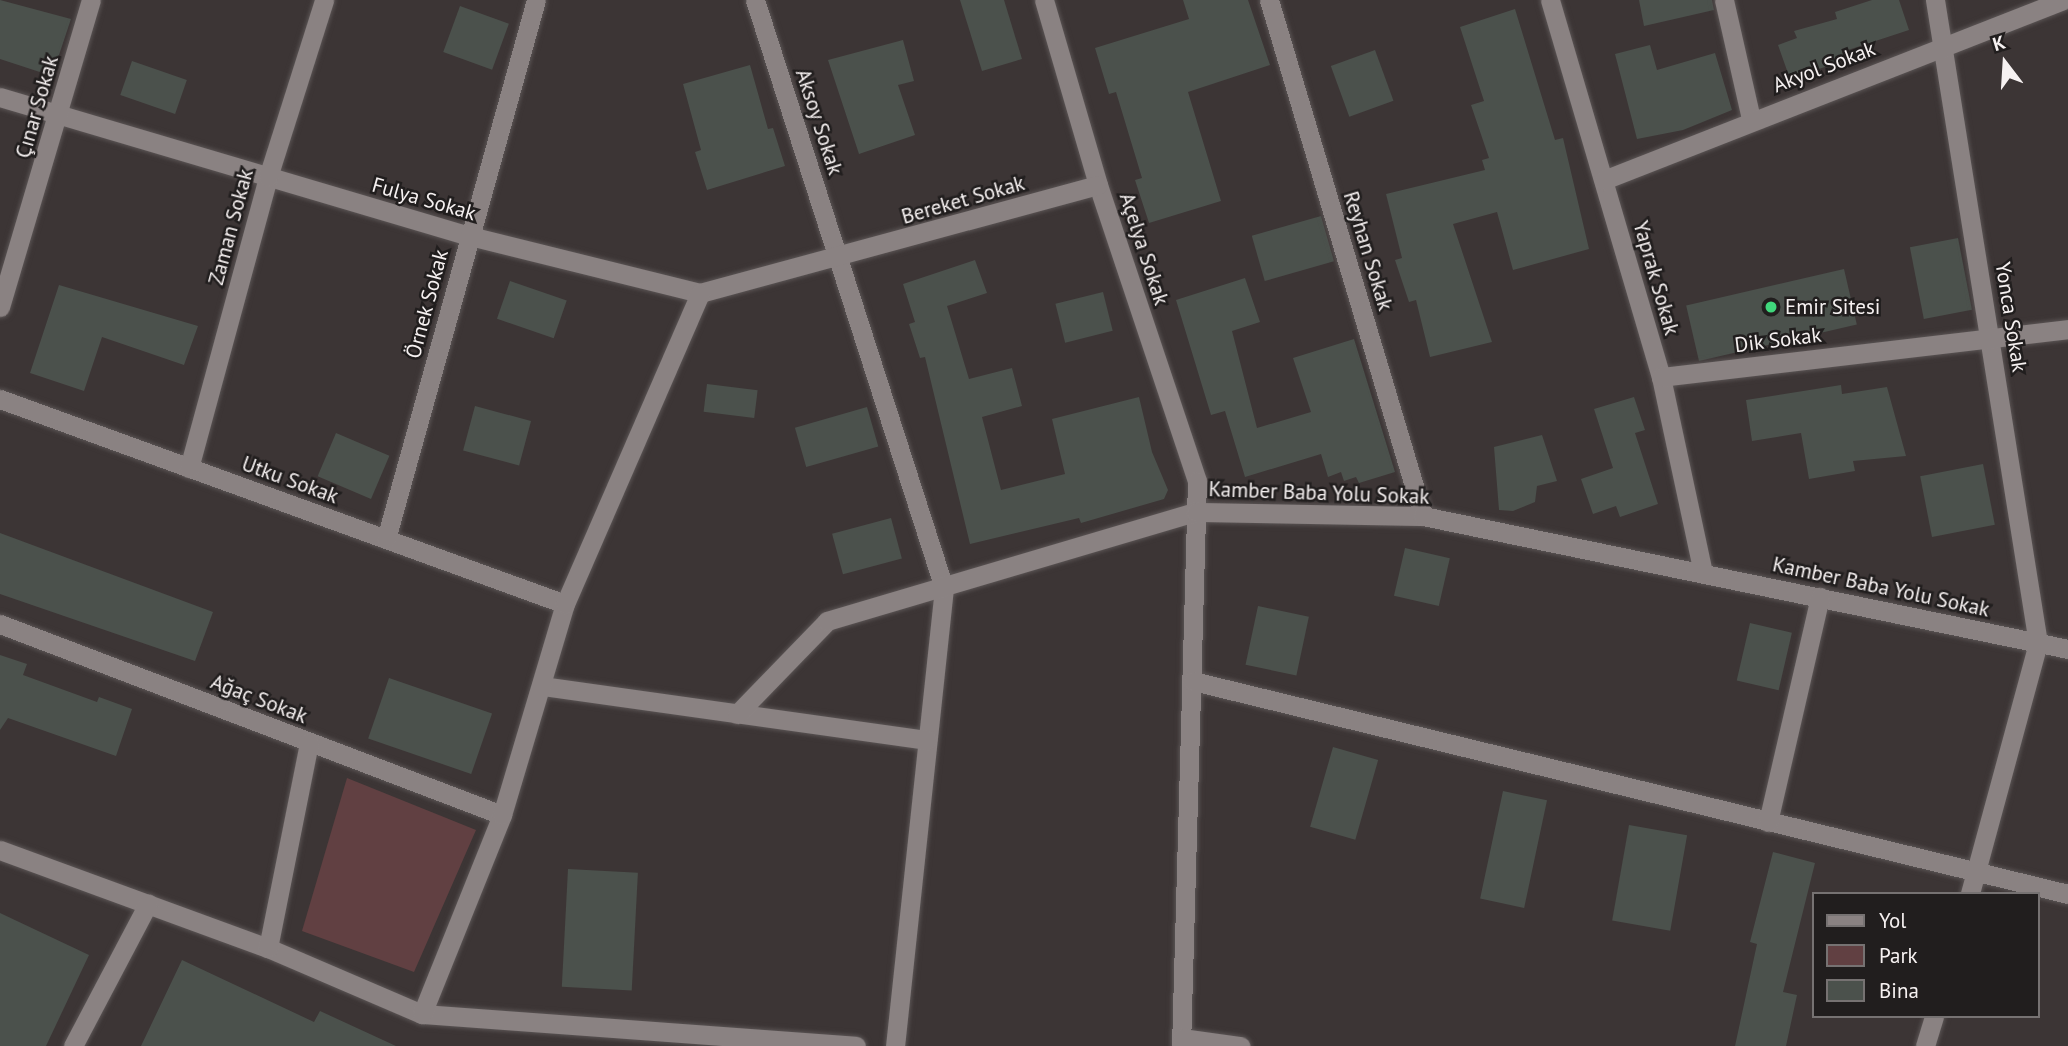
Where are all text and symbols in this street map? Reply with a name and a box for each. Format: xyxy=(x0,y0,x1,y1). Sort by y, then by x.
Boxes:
north arrow xyxy=(1970,28,2040,98)
text: K xyxy=(1990,30,2008,56)
street label: Akyol Sokak xyxy=(1769,36,1879,98)
street label: Çınar Sokak xyxy=(10,53,64,161)
street label: Aksoy Sokak xyxy=(790,66,848,178)
street label: Zaman Sokak xyxy=(203,166,259,288)
street label: Bereket Sokak xyxy=(899,170,1027,230)
street label: Fulya Sokak xyxy=(369,172,479,226)
street label: Reyhan Sokak xyxy=(1338,188,1398,314)
street label: Açelya Sokak xyxy=(1114,190,1174,308)
street label: Yaprak Sokak xyxy=(1628,218,1684,338)
street label: Örnek Sokak xyxy=(400,247,454,361)
street label: Yonca Sokak xyxy=(1990,260,2032,374)
place label: Emir Sitesi xyxy=(1785,294,1880,320)
marker: Emir Sitesi xyxy=(1763,299,1779,315)
street label: Dik Sokak xyxy=(1733,322,1823,358)
street label: Utku Sokak xyxy=(238,451,342,509)
street label: Kamber Baba Yolu Sokak xyxy=(1208,477,1430,509)
street label: Kamber Baba Yolu Sokak xyxy=(1770,552,1992,622)
street label: Ağaç Sokak xyxy=(207,669,311,729)
legend xyxy=(1812,892,2040,1018)
text: Yol xyxy=(1879,907,1906,934)
text: Park xyxy=(1879,942,1918,969)
text: Bina xyxy=(1879,977,1919,1004)

